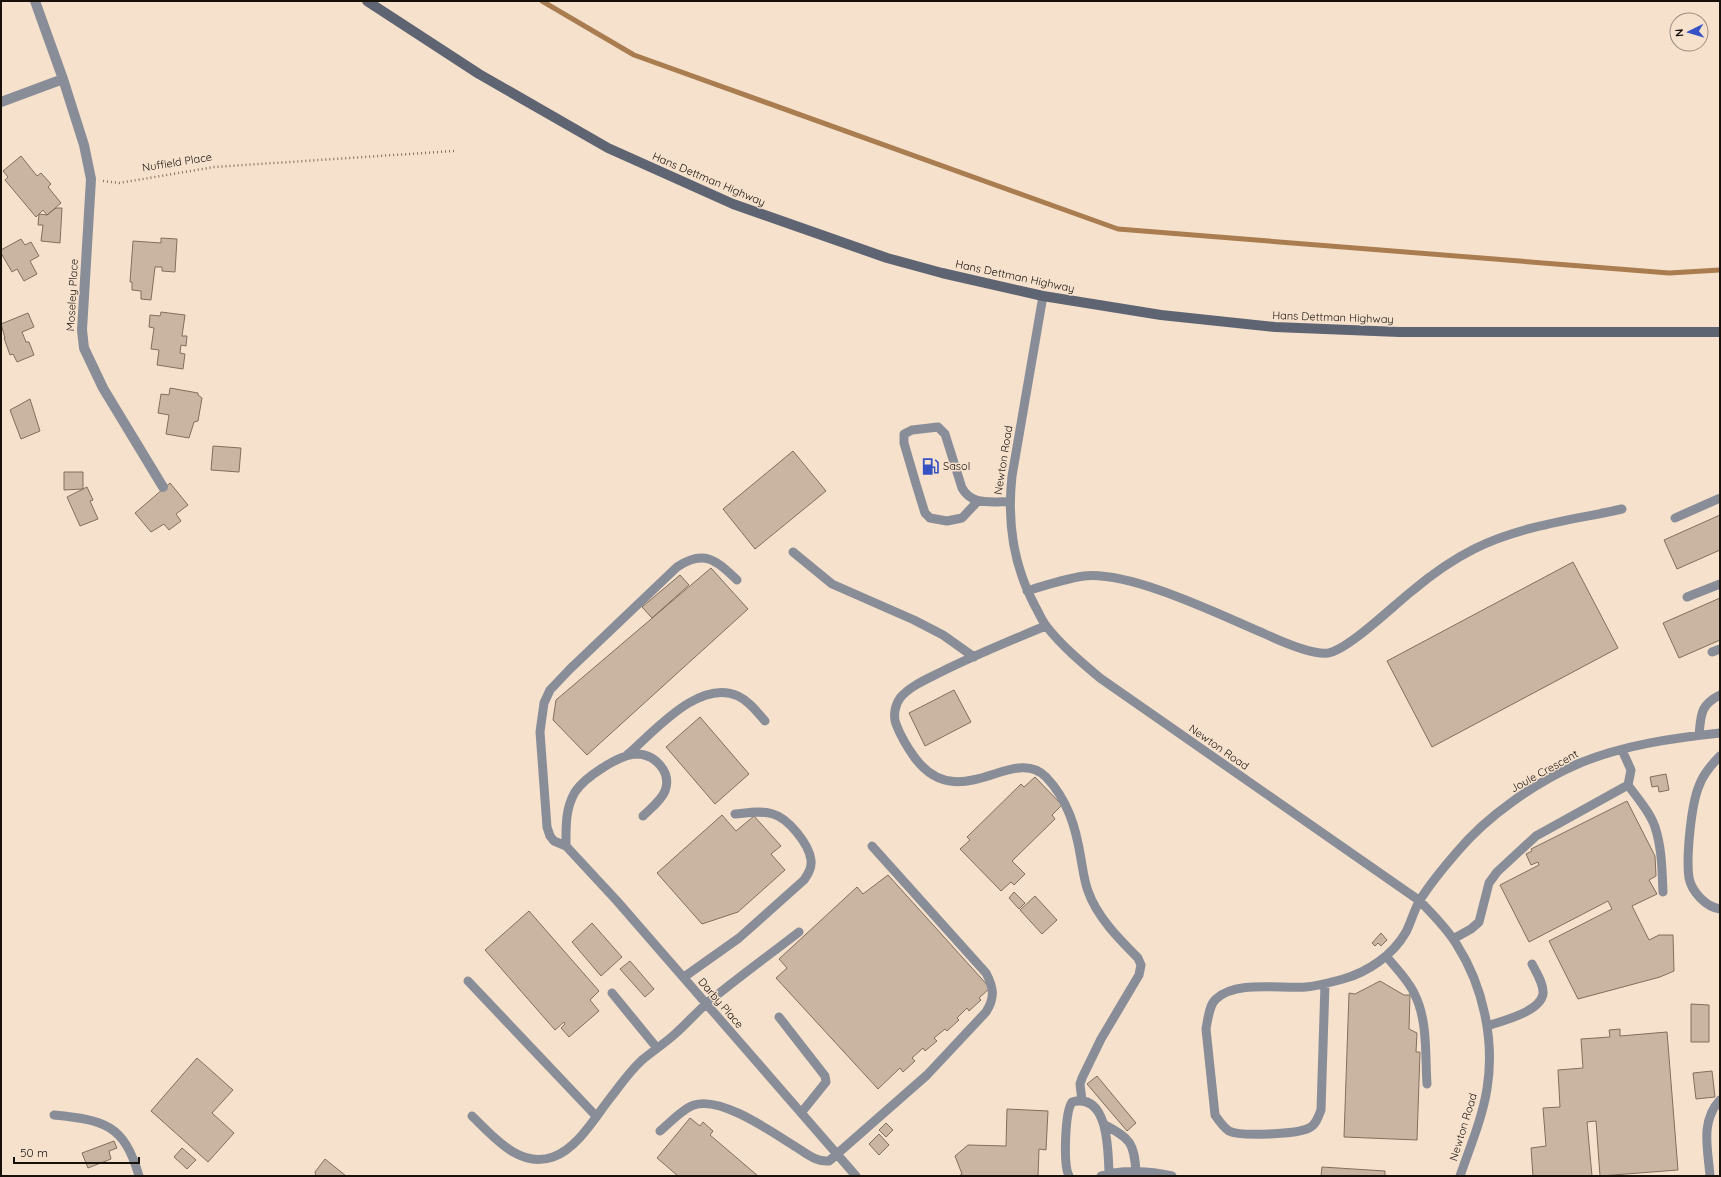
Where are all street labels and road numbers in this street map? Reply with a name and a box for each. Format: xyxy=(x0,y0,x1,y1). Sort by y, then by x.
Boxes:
street label: Hans Dettman Highway xyxy=(650,149,768,209)
street label: Nuffield Place xyxy=(141,150,213,174)
street label: Hans Dettman Highway xyxy=(954,257,1076,295)
street label: Moseley Place xyxy=(63,258,81,332)
street label: Hans Dettman Highway xyxy=(1272,308,1394,326)
street label: Newton Road xyxy=(991,424,1015,496)
street label: Newton Road xyxy=(1186,721,1252,773)
street label: Joule Crescent xyxy=(1508,746,1581,795)
street label: Darby Place xyxy=(695,975,747,1031)
street label: Newton Road xyxy=(1446,1091,1480,1163)

